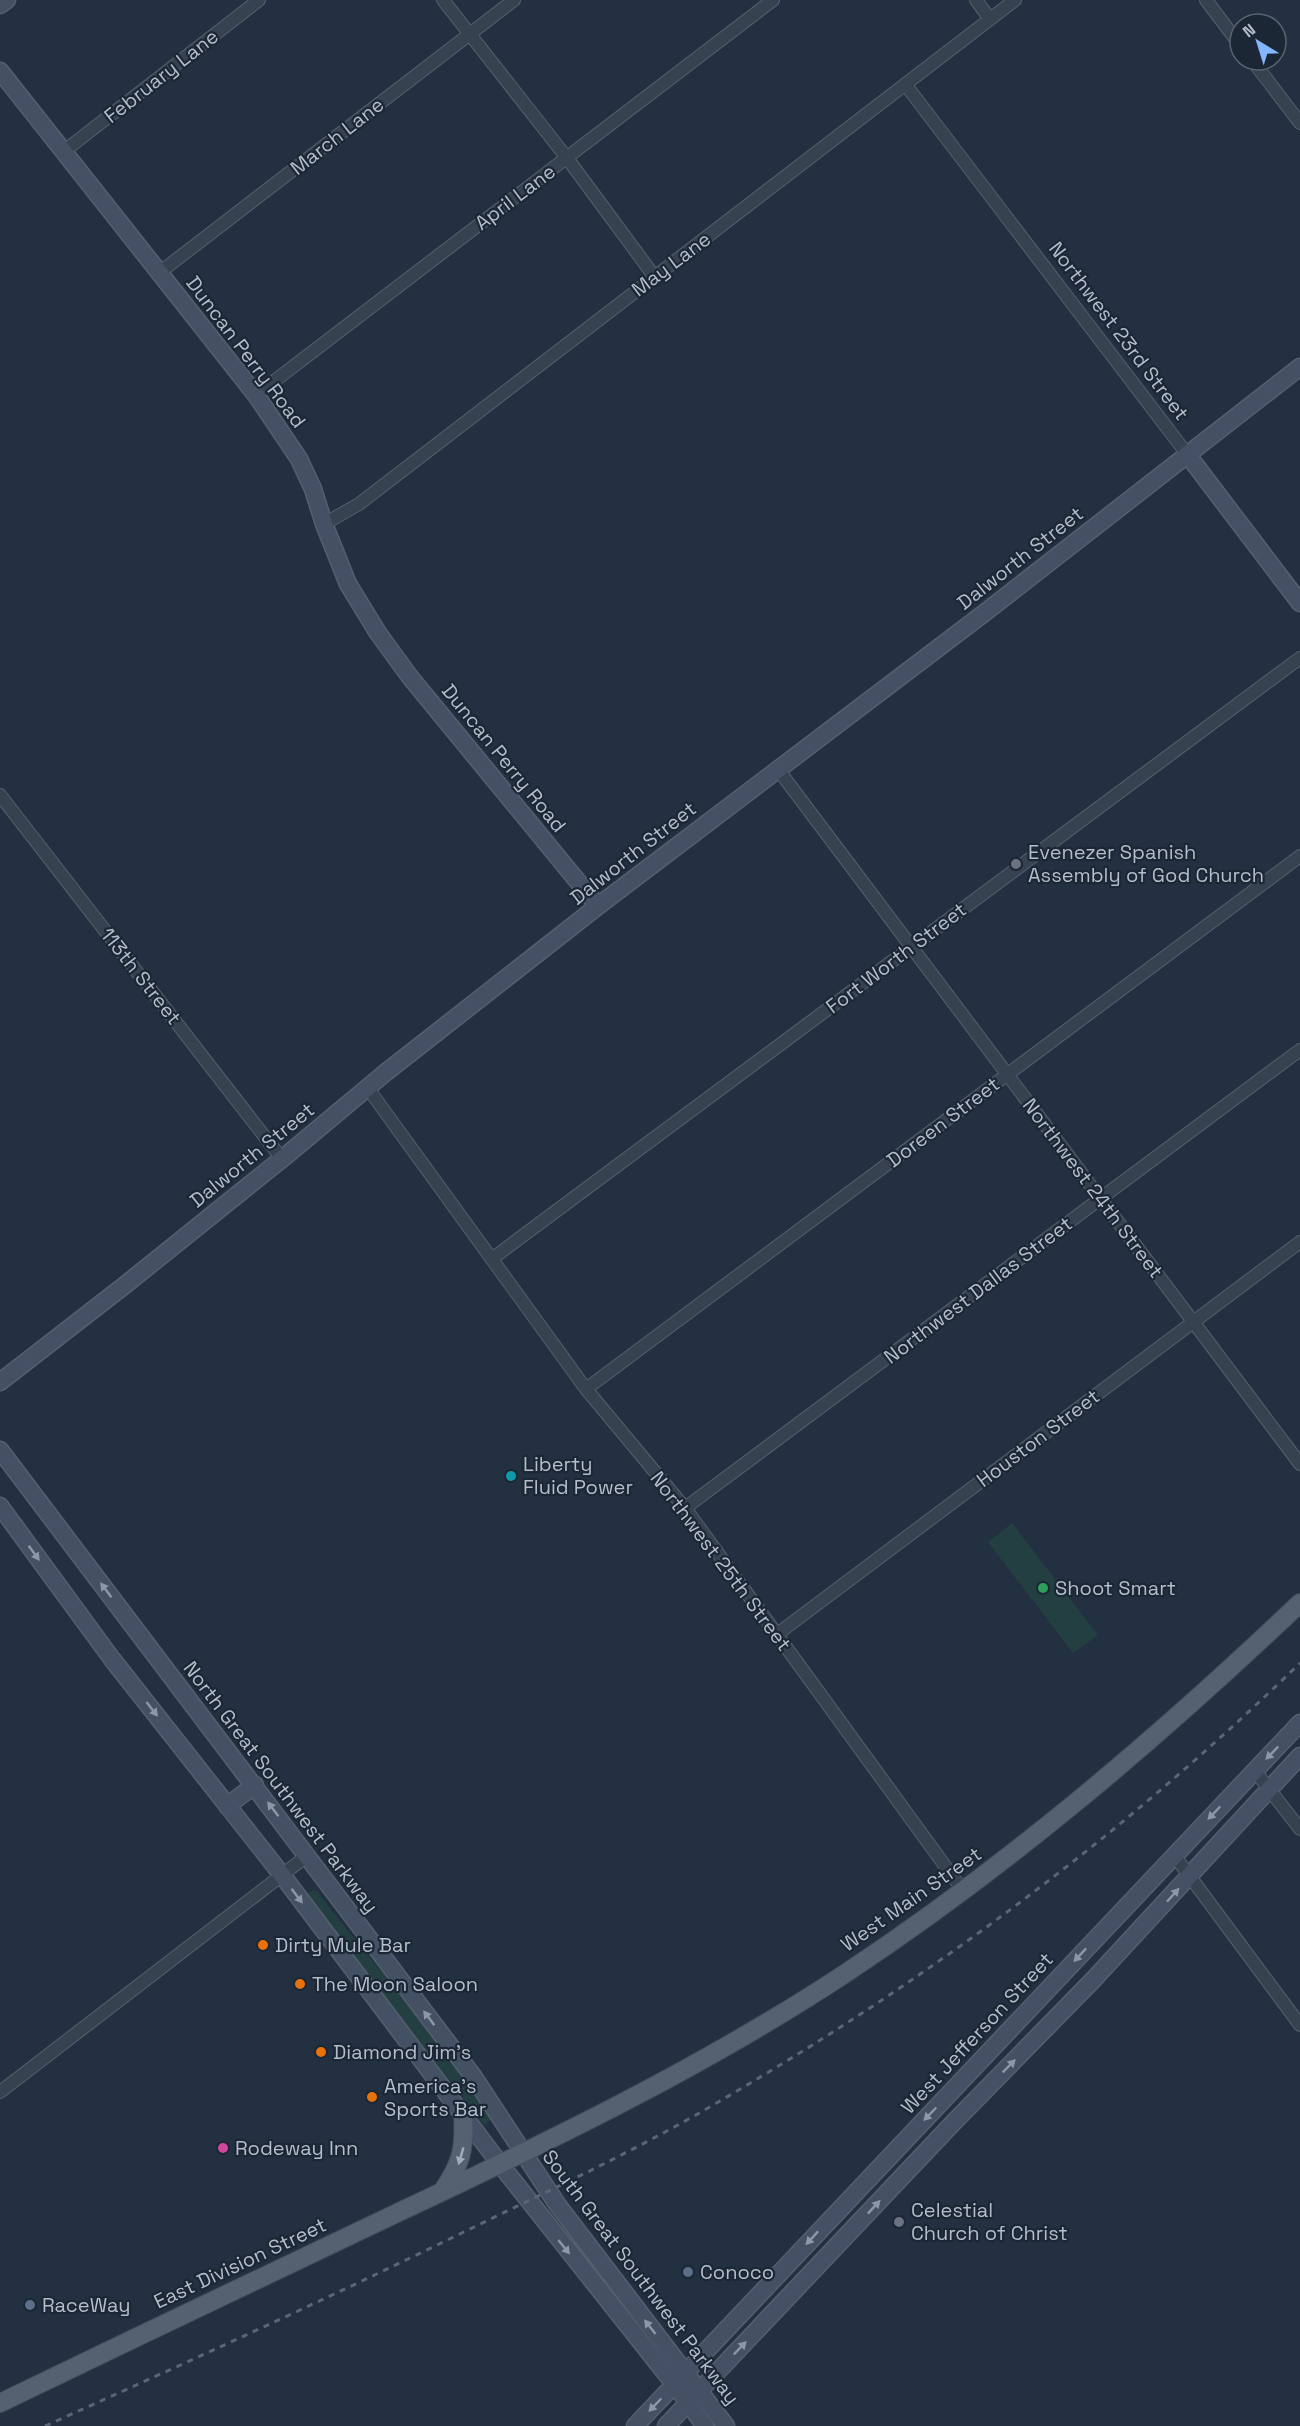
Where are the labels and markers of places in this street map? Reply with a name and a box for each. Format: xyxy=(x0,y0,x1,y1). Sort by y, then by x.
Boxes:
place label: Evenezer Spanish Assembly of God Church xyxy=(1028,839,1264,888)
marker: Evenezer Spanish Assembly of God Church xyxy=(1009,857,1023,871)
place label: Liberty Fluid Power xyxy=(523,1451,633,1500)
marker: Liberty Fluid Power xyxy=(504,1469,518,1483)
place label: Shoot Smart xyxy=(1055,1575,1176,1601)
marker: Shoot Smart xyxy=(1036,1581,1050,1595)
place label: Dirty Mule Bar xyxy=(275,1932,411,1958)
marker: Dirty Mule Bar xyxy=(256,1938,270,1952)
place label: The Moon Saloon xyxy=(312,1971,478,1997)
marker: The Moon Saloon xyxy=(293,1977,307,1991)
place label: Diamond Jim's xyxy=(333,2039,471,2065)
marker: Diamond Jim's xyxy=(314,2045,328,2059)
place label: America's Sports Bar xyxy=(384,2073,486,2122)
marker: America's Sports Bar xyxy=(365,2090,379,2104)
place label: Rodeway Inn xyxy=(235,2135,358,2161)
marker: Rodeway Inn xyxy=(216,2141,230,2155)
place label: Celestial Church of Christ xyxy=(911,2197,1068,2246)
marker: Celestial Church of Christ xyxy=(892,2215,906,2229)
place label: Conoco xyxy=(700,2259,774,2285)
marker: Conoco xyxy=(681,2265,695,2279)
place label: RaceWay xyxy=(42,2292,130,2318)
marker: RaceWay xyxy=(23,2298,37,2312)

